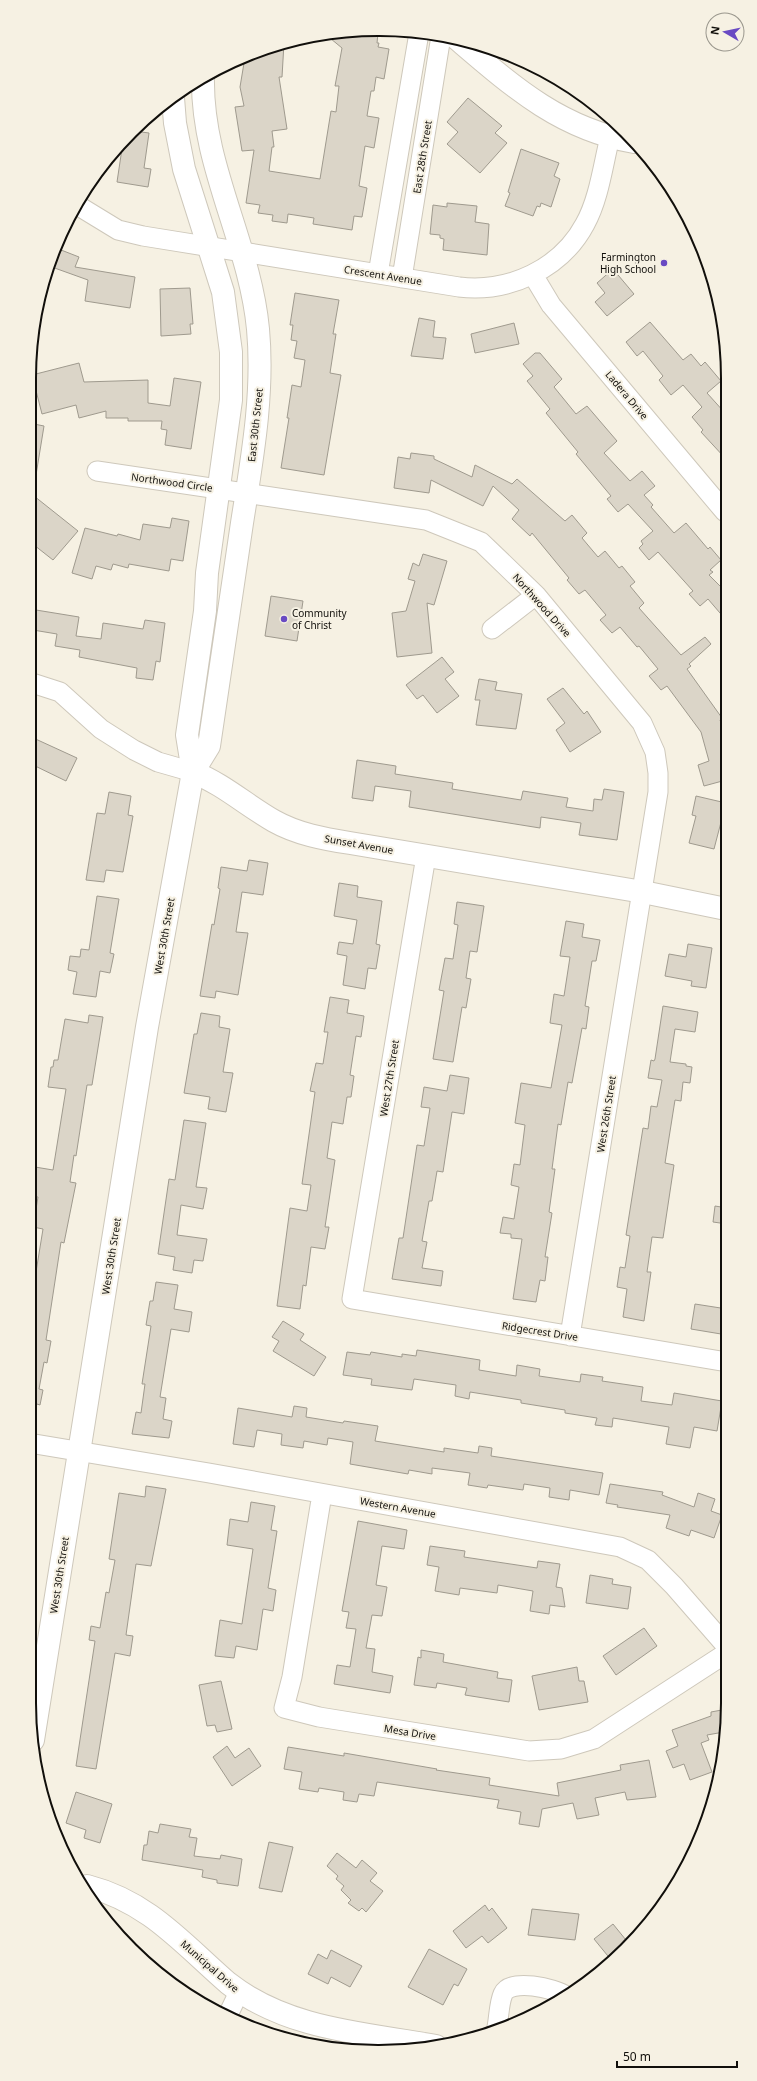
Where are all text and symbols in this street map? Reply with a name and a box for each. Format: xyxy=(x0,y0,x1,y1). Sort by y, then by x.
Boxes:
north arrow xyxy=(705,12,745,52)
text: N xyxy=(707,25,723,36)
street label: East 28th Street xyxy=(409,119,435,195)
place label: Farmington High School xyxy=(600,250,656,276)
marker: Farmington High School xyxy=(659,258,669,268)
street label: Crescent Avenue xyxy=(343,262,423,288)
street label: Ladera Drive xyxy=(603,368,652,423)
street label: East 30th Street xyxy=(244,387,266,462)
street label: Northwood Circle xyxy=(130,469,214,495)
street label: Northwood Drive xyxy=(510,570,575,640)
place label: Community of Christ xyxy=(292,606,348,632)
marker: Community of Christ xyxy=(279,614,289,624)
street label: Sunset Avenue xyxy=(324,831,395,857)
street label: West 30th Street xyxy=(150,896,178,975)
street label: West 27th Street xyxy=(376,1038,402,1117)
street label: West 26th Street xyxy=(593,1074,619,1153)
street label: West 30th Street xyxy=(98,1216,124,1295)
street label: Ridgecrest Drive xyxy=(501,1318,579,1344)
street label: Western Avenue xyxy=(359,1493,437,1521)
street label: West 30th Street xyxy=(46,1535,72,1614)
street label: Mesa Drive xyxy=(383,1721,437,1743)
street label: Municipal Drive xyxy=(178,1937,242,1995)
scale bar xyxy=(617,2043,737,2069)
text: 50 m xyxy=(623,2048,651,2065)

